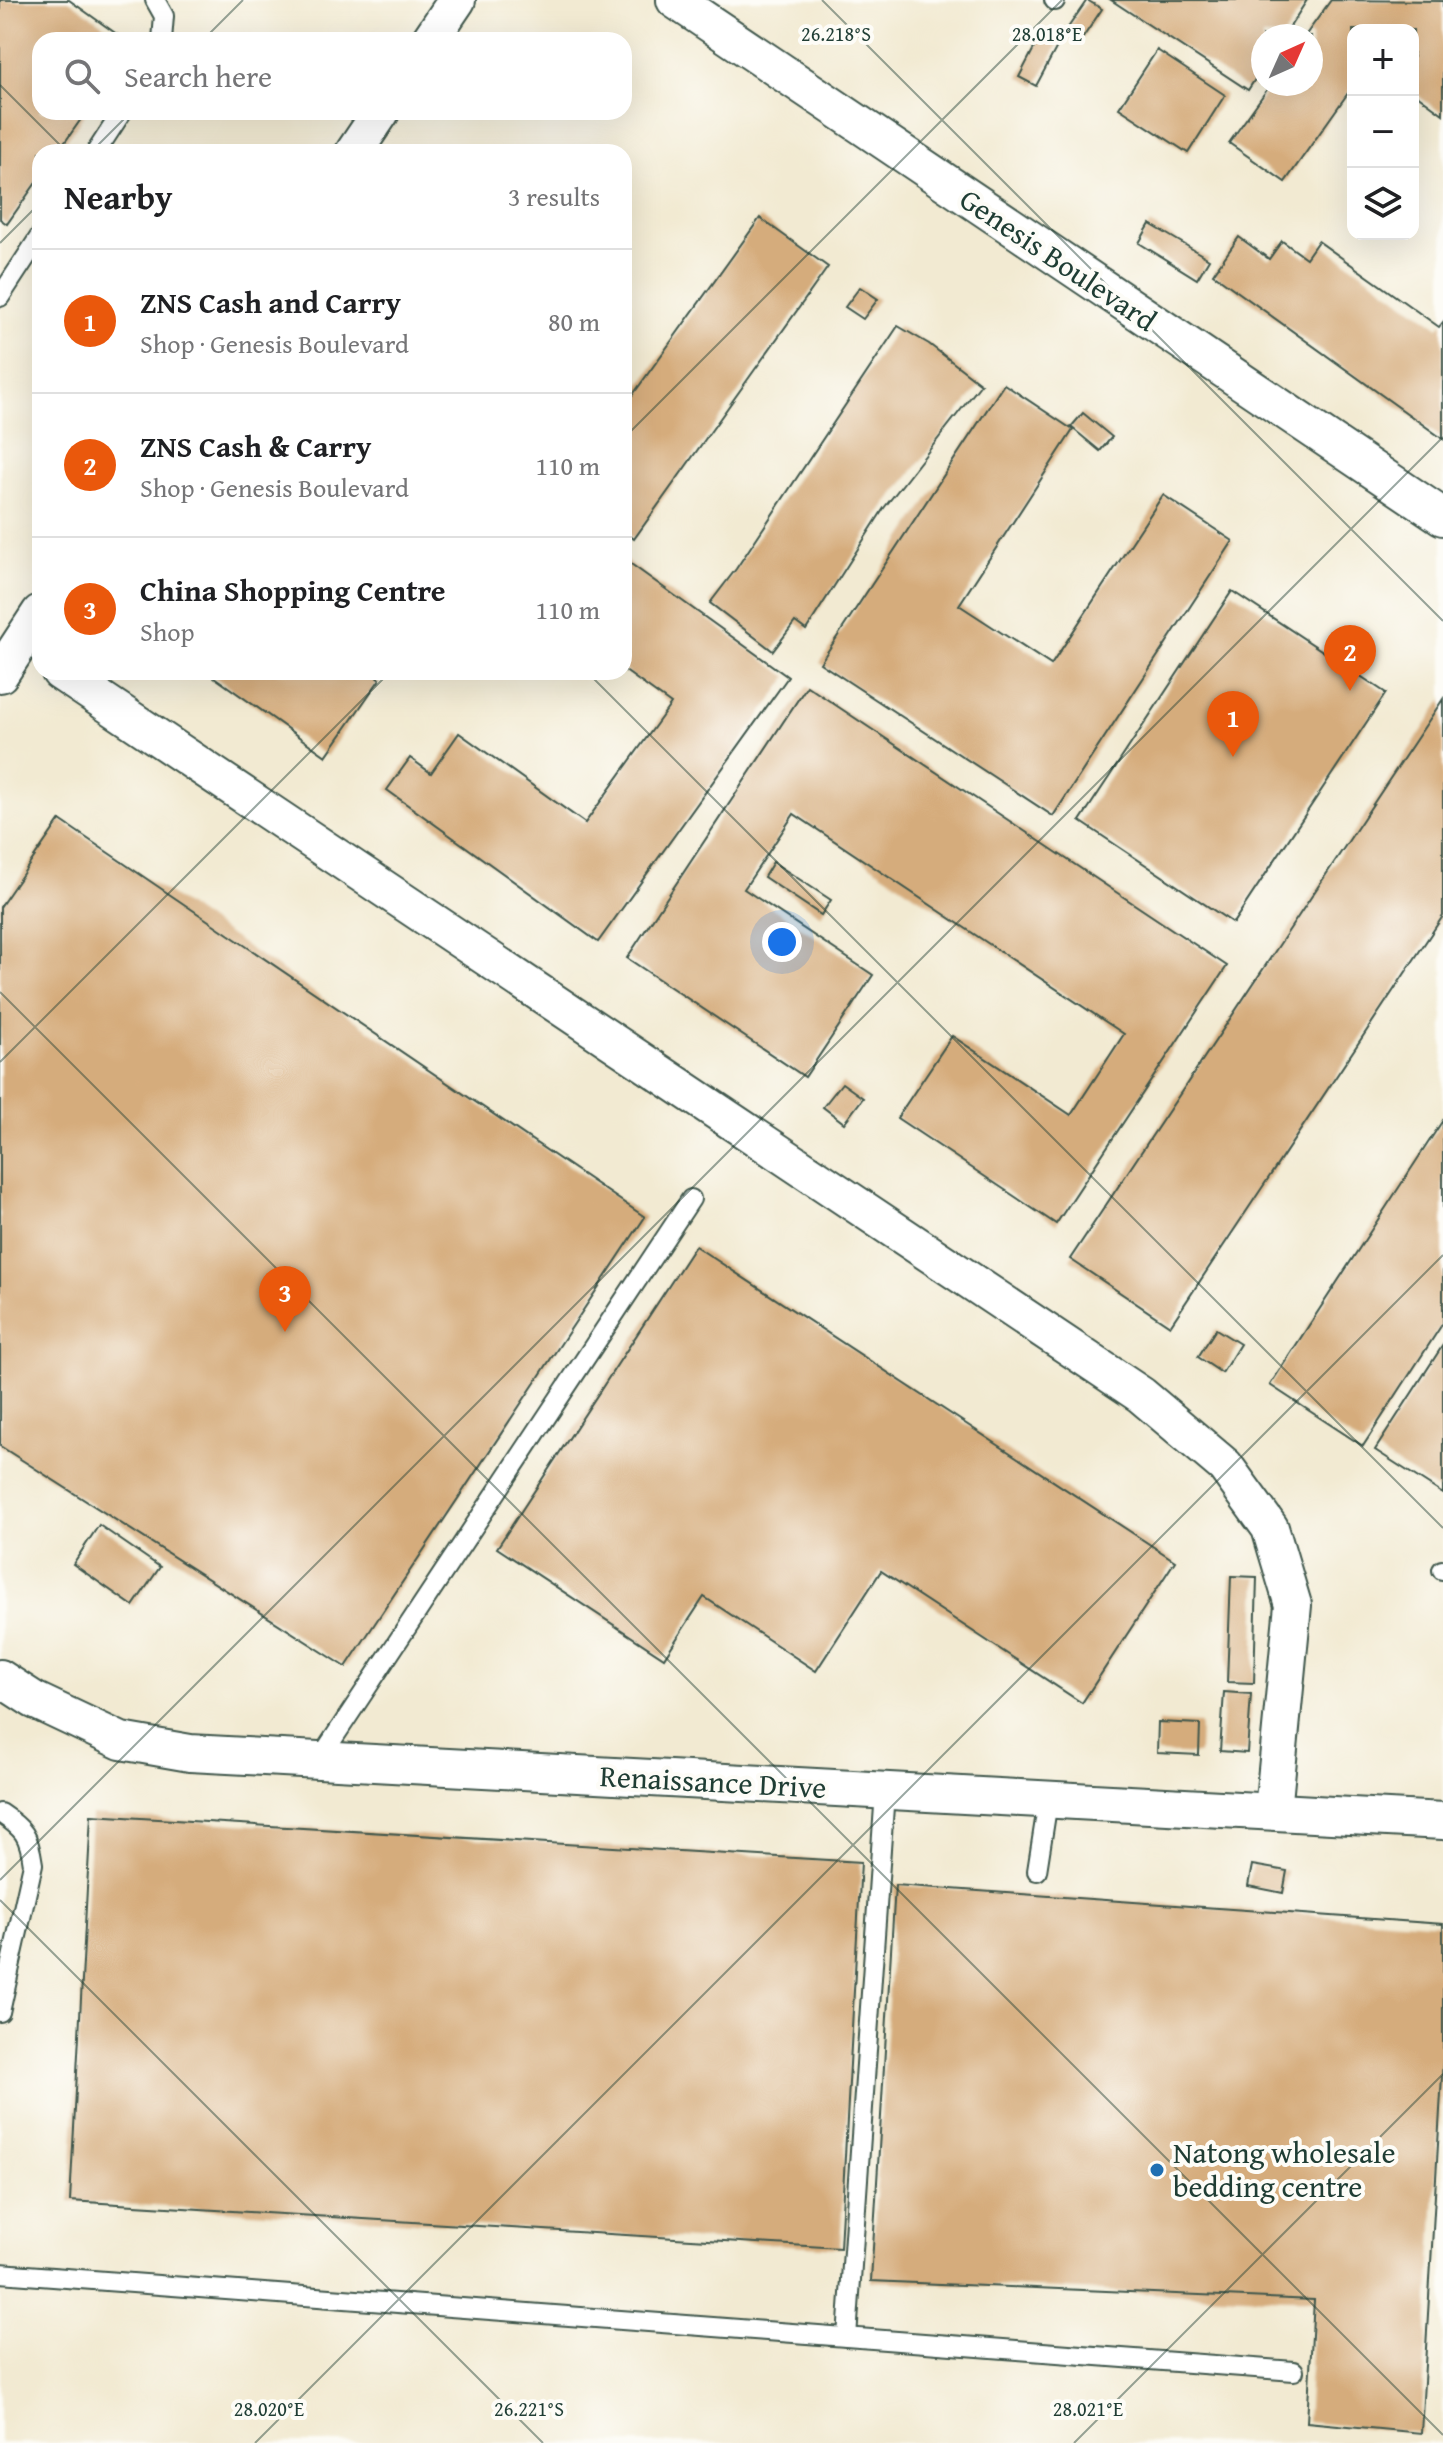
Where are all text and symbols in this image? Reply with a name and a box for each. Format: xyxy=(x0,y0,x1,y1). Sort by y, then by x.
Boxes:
text: 26.218°S xyxy=(801,19,871,48)
text: 28.018°E xyxy=(1012,19,1082,48)
north arrow xyxy=(1251,24,1323,96)
map controls xyxy=(1347,24,1419,240)
button: + xyxy=(1347,24,1419,96)
search box xyxy=(32,32,632,120)
icon: search xyxy=(60,54,104,98)
text: Search here xyxy=(124,54,272,98)
button: − xyxy=(1347,96,1419,168)
button: layers xyxy=(1347,168,1419,240)
text: Nearby xyxy=(64,172,173,221)
text: 3 results xyxy=(508,177,600,216)
street label: Genesis Boulevard xyxy=(951,177,1166,341)
text: ZNS Cash and Carry xyxy=(140,280,401,324)
text: 1 xyxy=(83,302,97,341)
text: 80 m xyxy=(548,302,600,341)
text: Shop · Genesis Boulevard xyxy=(140,324,409,363)
text: ZNS Cash & Carry xyxy=(140,424,371,468)
text: 2 xyxy=(83,446,97,485)
text: 110 m xyxy=(535,446,600,485)
text: Shop · Genesis Boulevard xyxy=(140,468,409,507)
text: China Shopping Centre xyxy=(140,568,446,612)
text: 3 xyxy=(83,590,97,629)
text: 110 m xyxy=(535,590,600,629)
text: Shop xyxy=(140,612,195,651)
pin: 2 xyxy=(1324,625,1376,691)
pin: 1 xyxy=(1207,691,1259,757)
your location xyxy=(762,922,802,962)
pin: 3 xyxy=(259,1266,311,1332)
street label: Renaissance Drive xyxy=(599,1753,828,1809)
place label: Natong wholesale bedding centre xyxy=(1173,2130,1396,2208)
marker: Natong wholesale bedding centre xyxy=(1148,2161,1166,2179)
text: 28.020°E xyxy=(234,2394,304,2423)
text: 26.221°S xyxy=(494,2394,564,2423)
text: 28.021°E xyxy=(1053,2394,1123,2423)

